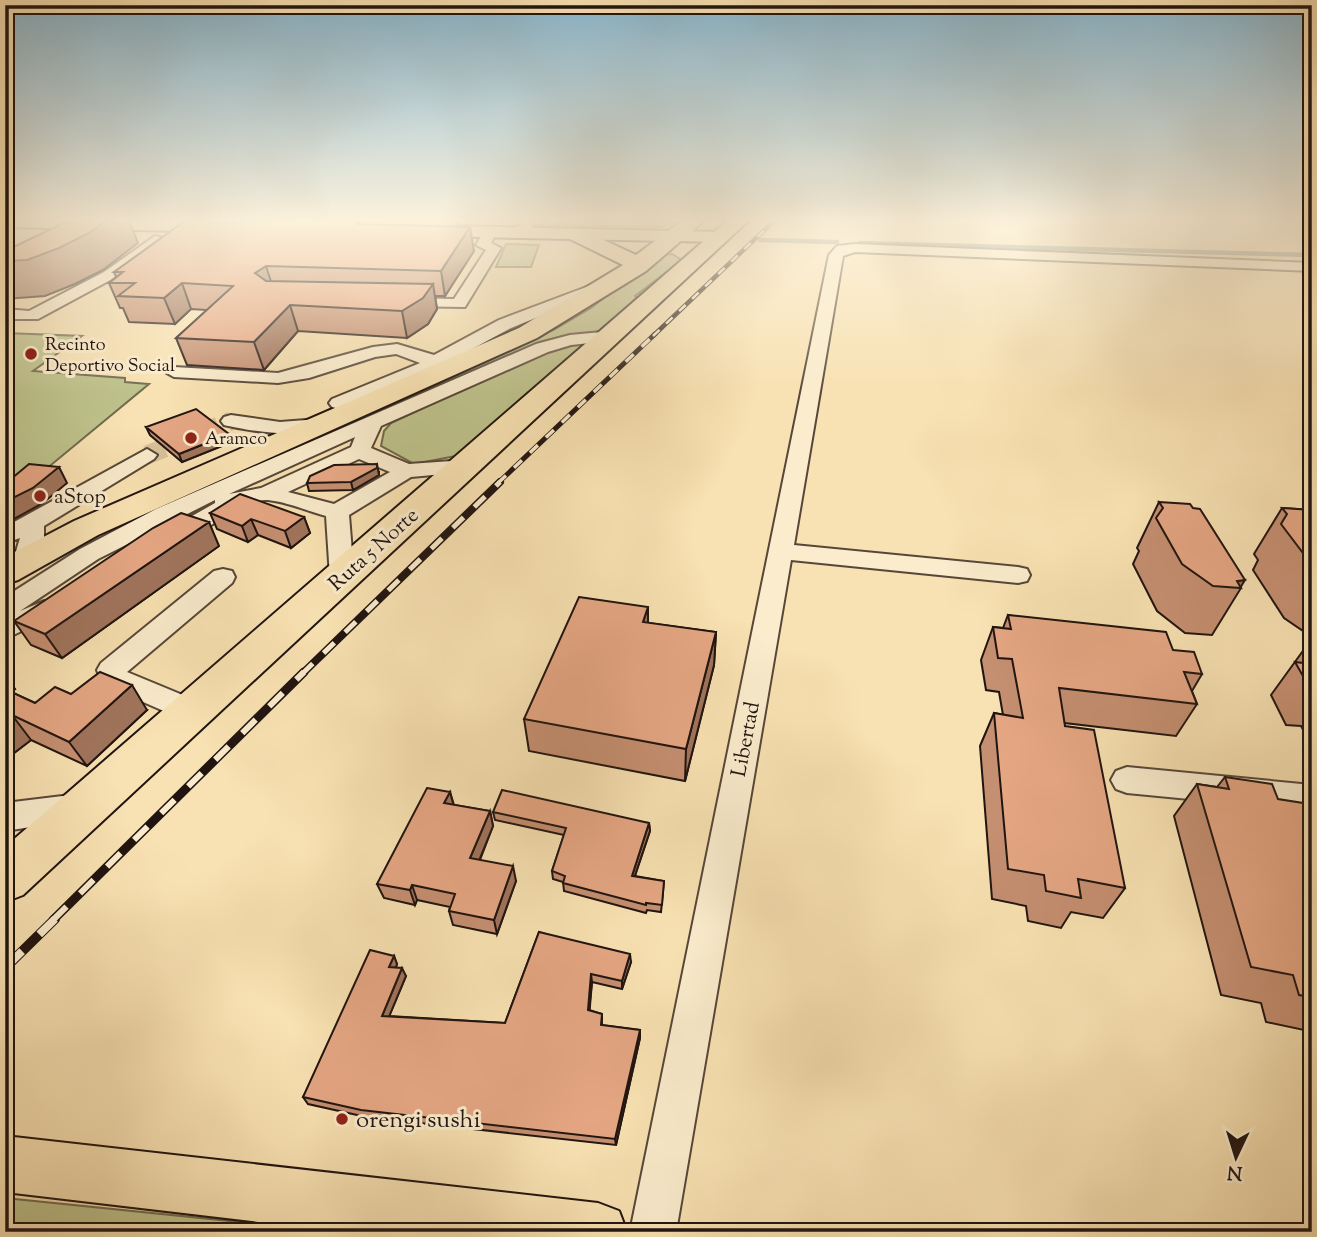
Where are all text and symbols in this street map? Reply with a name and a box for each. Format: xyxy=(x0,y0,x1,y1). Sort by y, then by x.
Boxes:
place label: Recinto Deportivo Social xyxy=(45,333,175,380)
marker: Recinto Deportivo Social xyxy=(23,346,39,362)
place label: Aramco xyxy=(205,427,267,453)
marker: Aramco xyxy=(183,430,199,446)
place label: aStop xyxy=(54,483,106,513)
marker: aStop xyxy=(32,488,48,504)
street label: Ruta 5 Norte xyxy=(323,502,426,599)
street label: Libertad xyxy=(725,699,769,780)
place label: orengi sushi xyxy=(356,1104,481,1138)
marker: orengi sushi xyxy=(334,1111,350,1127)
north arrow xyxy=(1202,1122,1272,1192)
text: N xyxy=(1226,1157,1243,1185)

